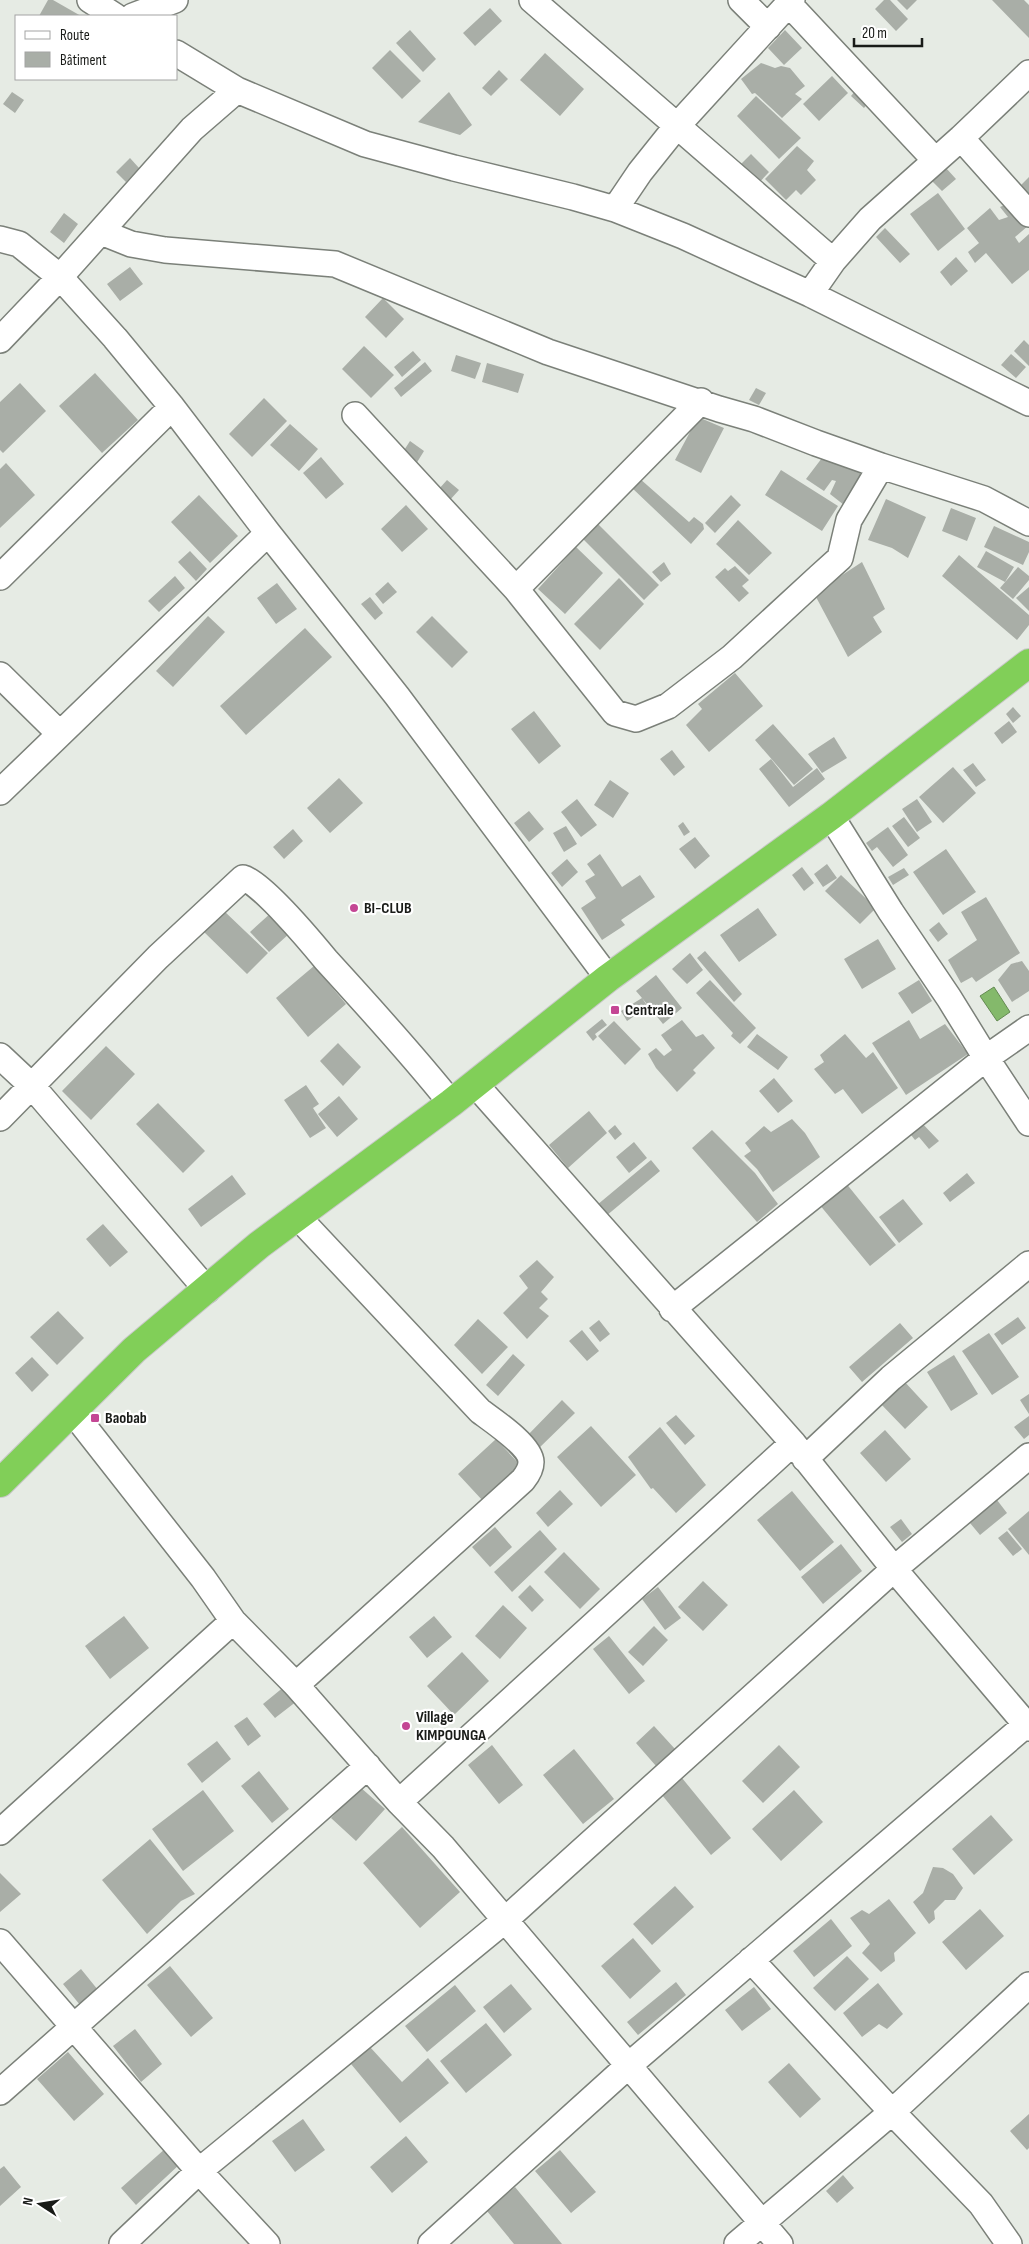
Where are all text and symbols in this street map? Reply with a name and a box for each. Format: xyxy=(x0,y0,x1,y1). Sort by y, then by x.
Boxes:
legend xyxy=(15,15,178,80)
scale bar xyxy=(854,15,922,47)
text: 20 m xyxy=(862,24,887,43)
text: Route xyxy=(60,26,90,45)
text: Bâtiment xyxy=(60,51,107,70)
place label: BI-CLUB xyxy=(364,899,412,918)
marker: BI-CLUB xyxy=(348,902,360,914)
place label: Centrale xyxy=(625,1001,674,1020)
marker: Centrale xyxy=(609,1004,621,1016)
place label: Baobab xyxy=(105,1409,147,1428)
marker: Baobab xyxy=(89,1412,101,1424)
place label: Village KIMPOUNGA xyxy=(416,1708,486,1745)
marker: Village KIMPOUNGA xyxy=(400,1720,412,1732)
north arrow xyxy=(15,2179,65,2229)
text: N xyxy=(19,2196,37,2207)

